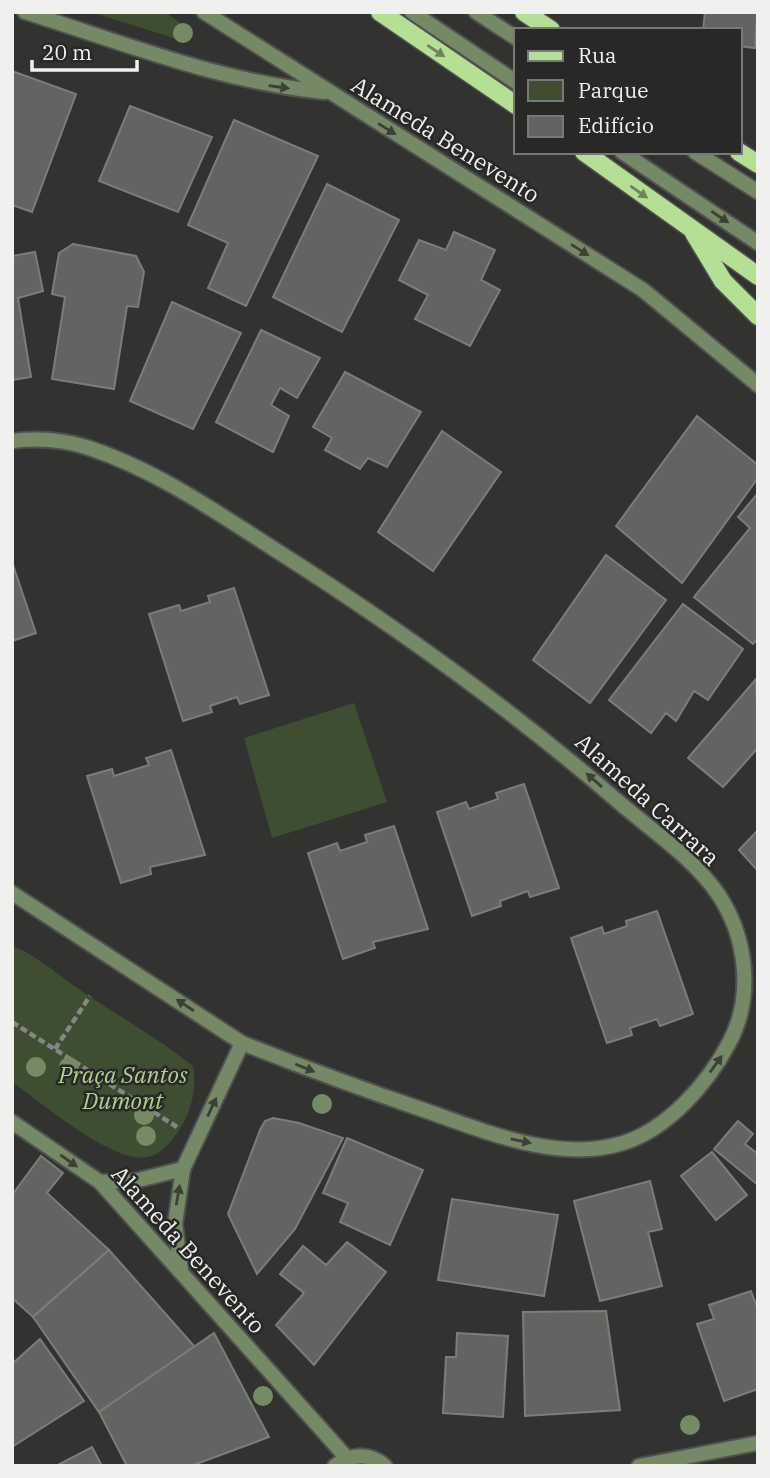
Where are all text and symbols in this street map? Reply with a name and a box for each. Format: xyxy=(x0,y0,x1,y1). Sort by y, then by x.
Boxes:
scale bar xyxy=(32,28,136,72)
legend xyxy=(514,28,742,154)
text: 20 m xyxy=(42,38,92,66)
text: Rua xyxy=(578,41,616,69)
one-way arrow xyxy=(427,44,445,58)
street label: Alameda Benevento xyxy=(346,69,546,209)
text: Parque xyxy=(578,76,648,104)
one-way arrow xyxy=(268,82,290,93)
text: Edifício xyxy=(578,111,654,139)
one-way arrow xyxy=(377,122,396,135)
one-way arrow xyxy=(630,184,649,198)
one-way arrow xyxy=(711,210,729,224)
one-way arrow xyxy=(570,243,589,256)
street label: Alameda Carrara xyxy=(569,726,727,872)
one-way arrow xyxy=(586,773,603,788)
one-way arrow xyxy=(175,999,194,1012)
one-way arrow xyxy=(709,1055,723,1073)
park label: Praça Santos Dumont xyxy=(58,1059,188,1115)
one-way arrow xyxy=(295,1062,316,1073)
one-way arrow xyxy=(207,1097,218,1118)
one-way arrow xyxy=(510,1135,532,1146)
one-way arrow xyxy=(60,1154,78,1168)
street label: Alameda Benevento xyxy=(105,1159,273,1339)
one-way arrow xyxy=(173,1184,184,1206)

